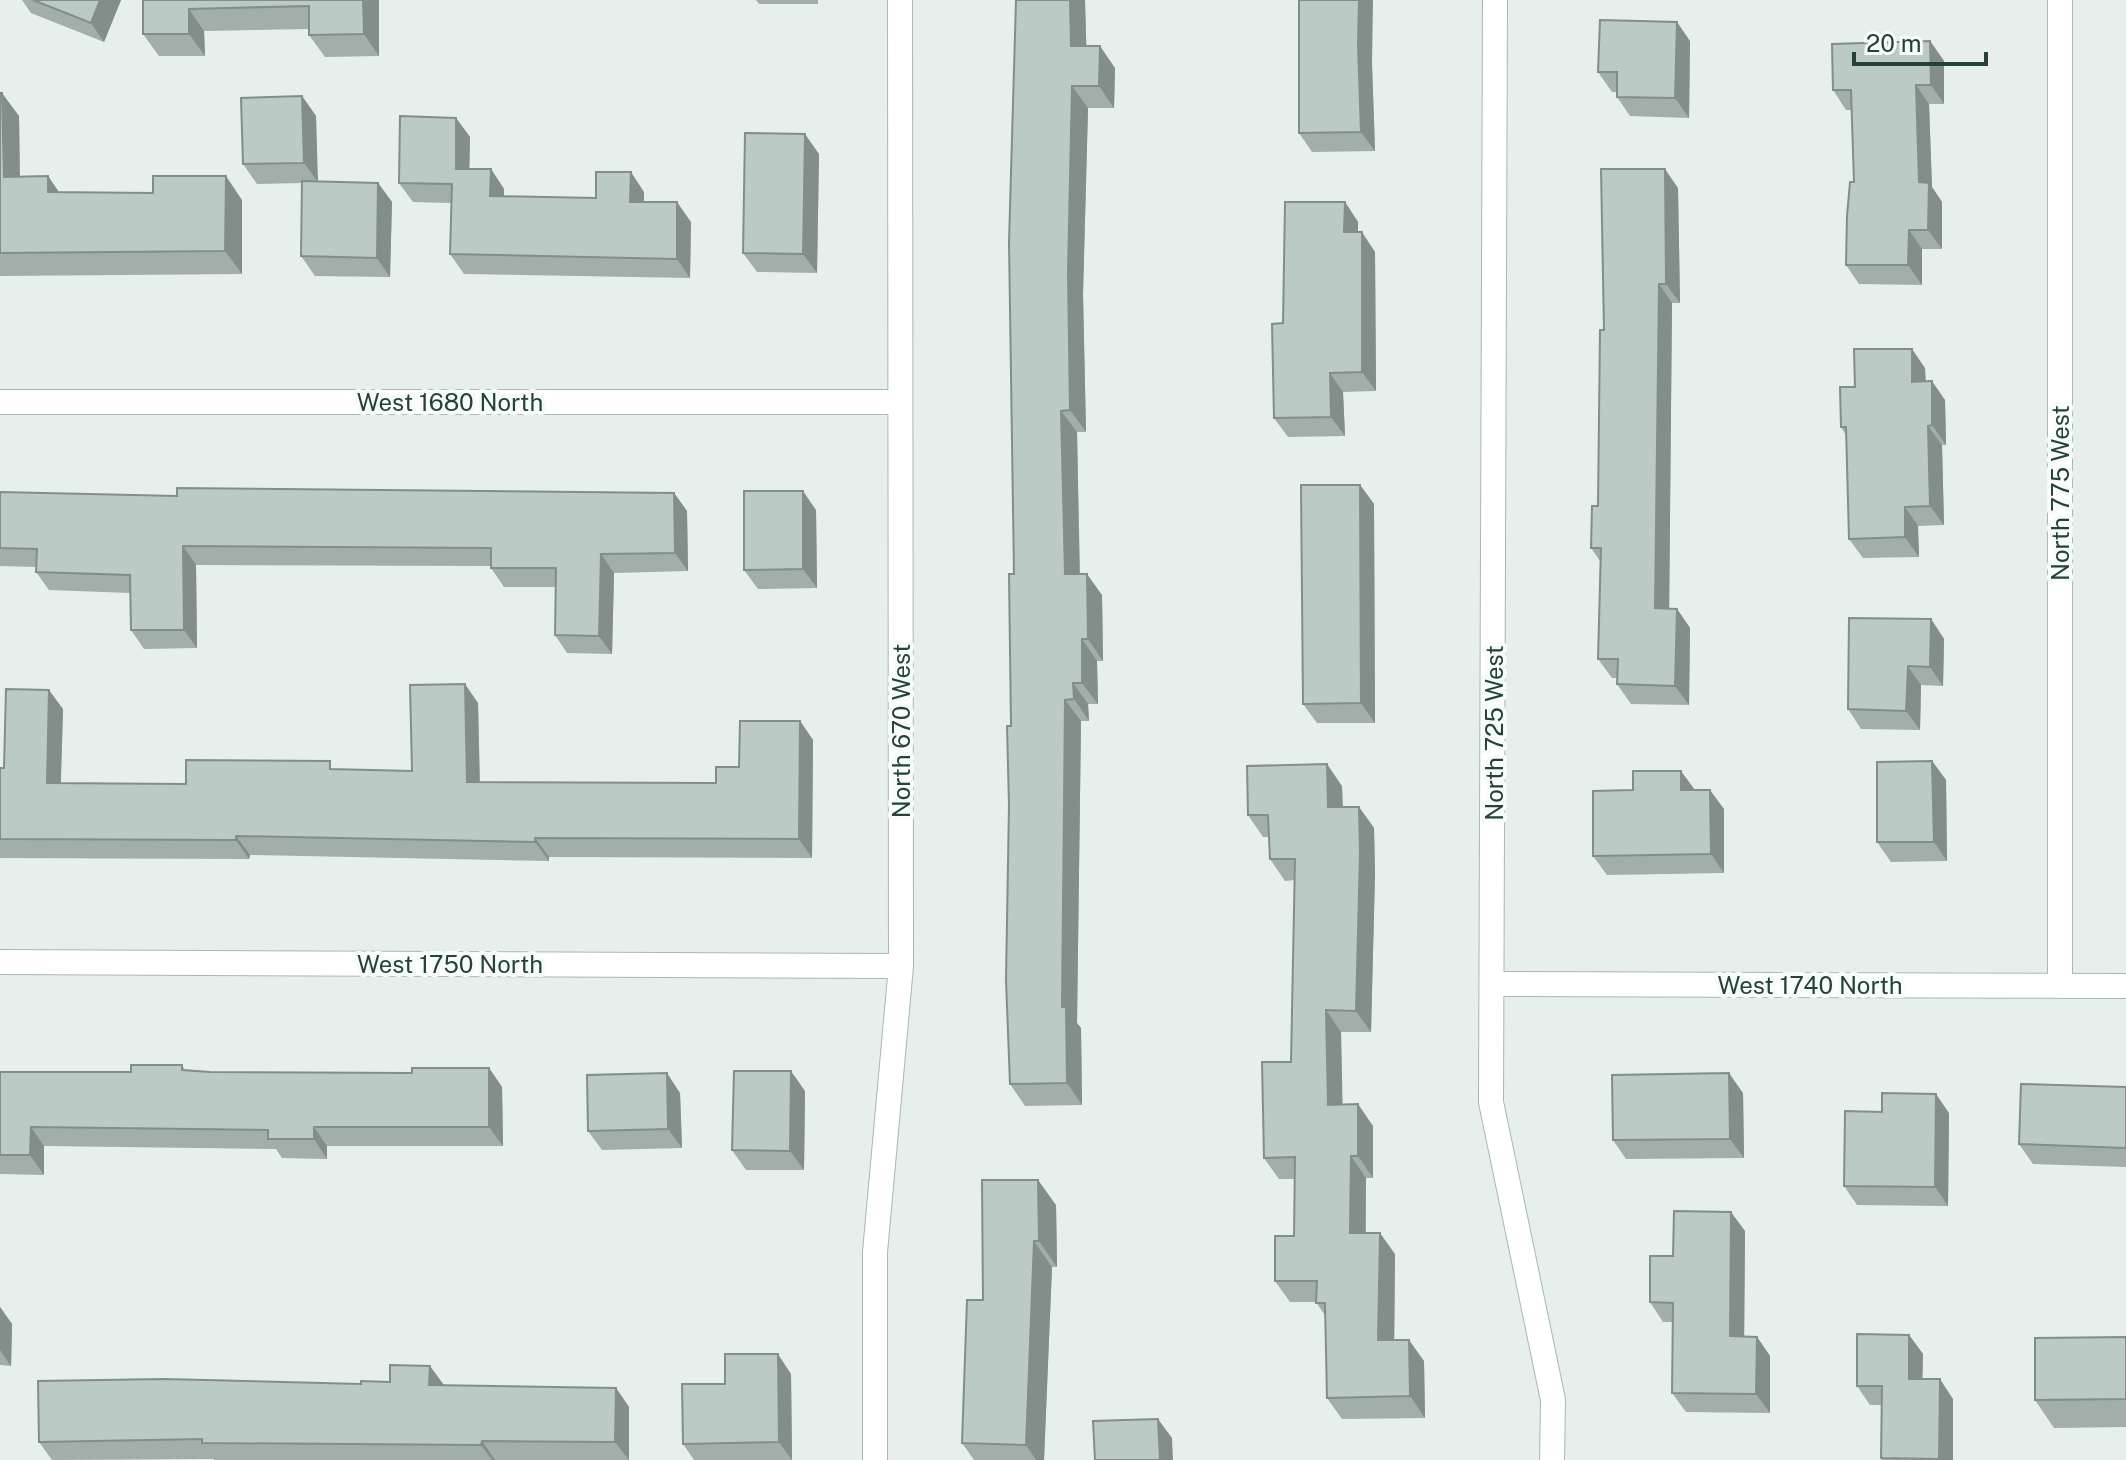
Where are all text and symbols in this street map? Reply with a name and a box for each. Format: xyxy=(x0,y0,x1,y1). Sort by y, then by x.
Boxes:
scale bar xyxy=(1854,16,1986,66)
text: 20 m xyxy=(1866,29,1922,57)
street label: West 1680 North xyxy=(357,388,543,416)
street label: North 775 West xyxy=(2046,405,2074,581)
street label: North 670 West xyxy=(887,644,915,818)
street label: North 725 West xyxy=(1480,645,1508,821)
street label: West 1750 North xyxy=(357,950,543,978)
street label: West 1740 North xyxy=(1717,971,1903,999)

